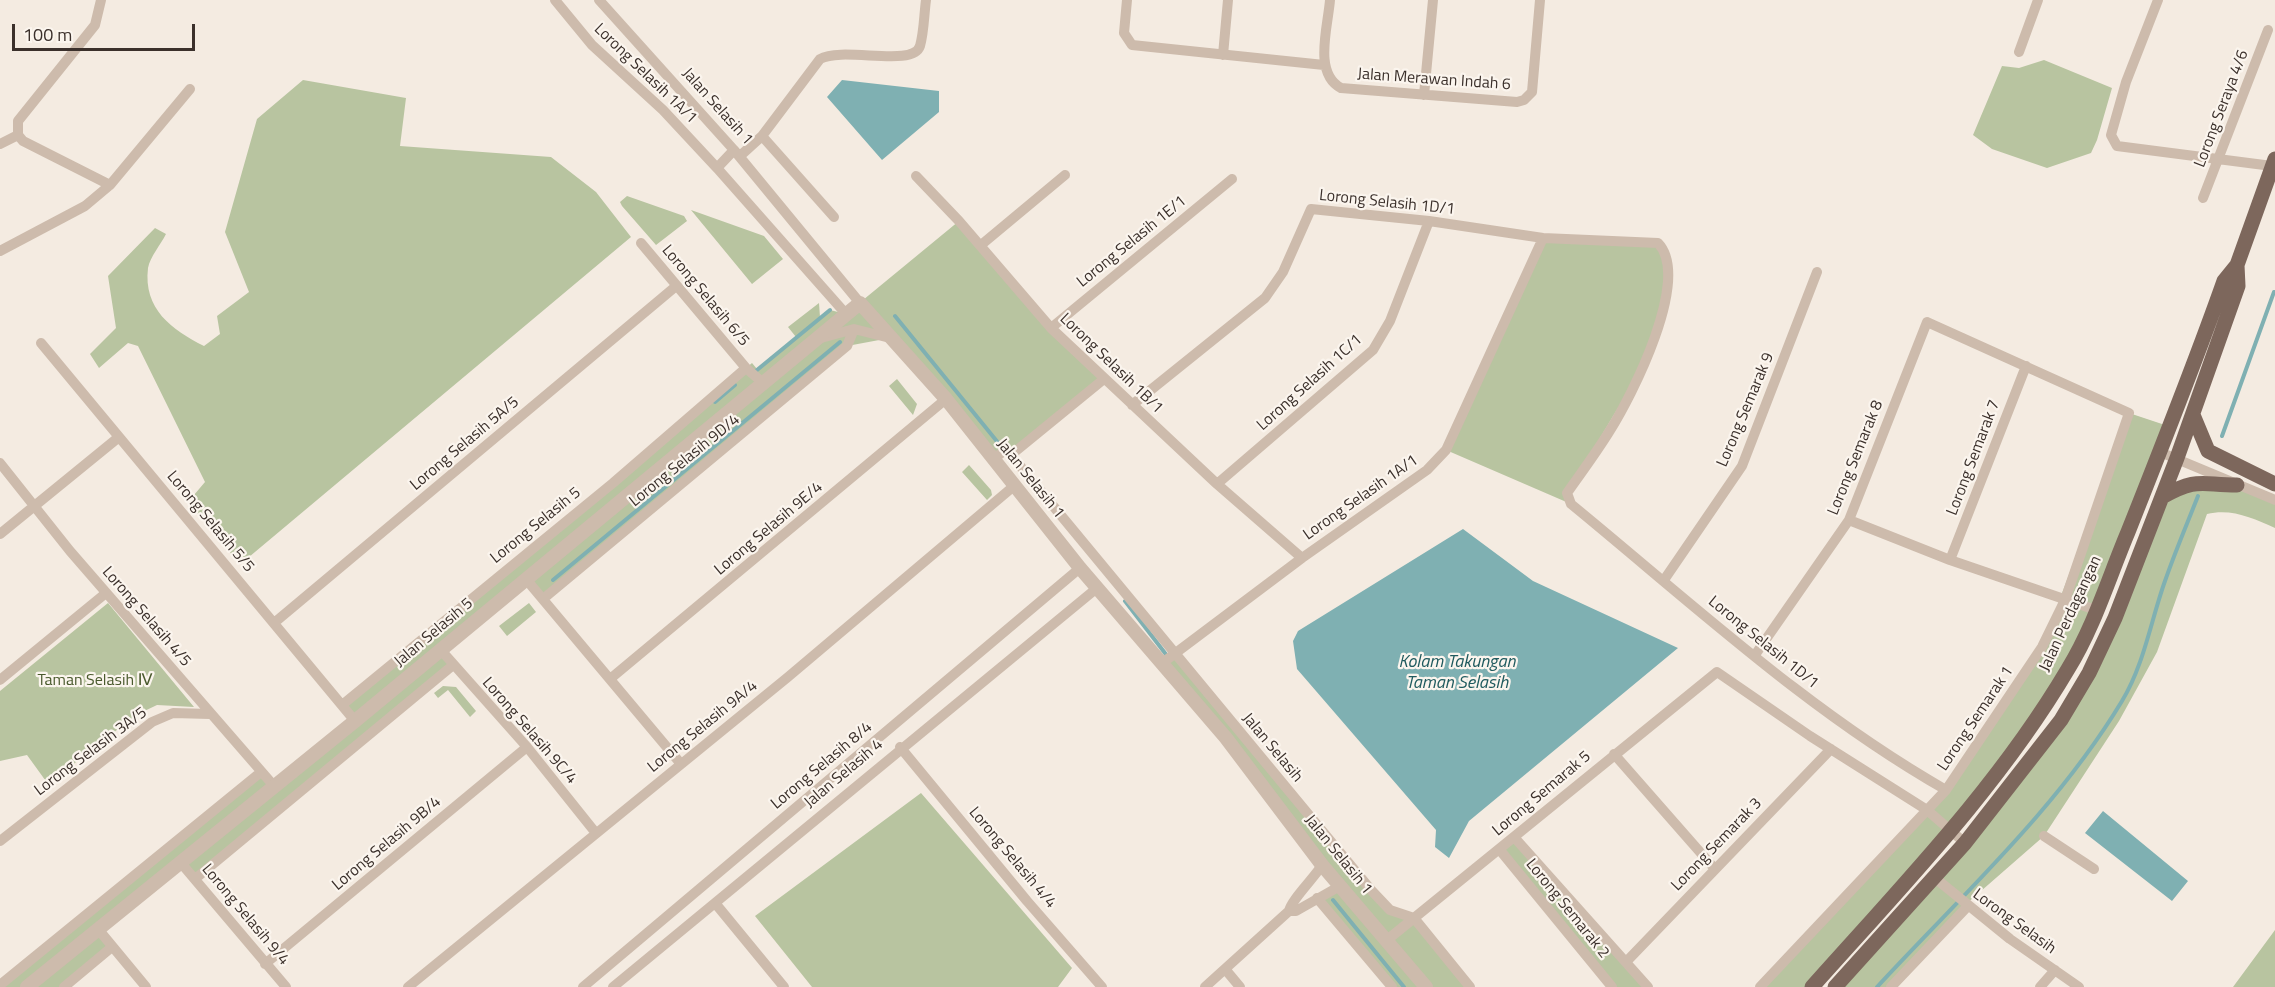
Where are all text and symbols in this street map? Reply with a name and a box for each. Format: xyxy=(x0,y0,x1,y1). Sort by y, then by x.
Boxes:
scale bar xyxy=(15,12,198,50)
street label: Lorong Selasih 1A/1 xyxy=(590,20,700,128)
text: 100 m xyxy=(23,21,72,48)
street label: Lorong Seraya 4/6 xyxy=(2191,48,2253,170)
street label: Jalan Selasih 1 xyxy=(677,65,757,149)
street label: Jalan Merawan Indah 6 xyxy=(1357,65,1511,95)
street label: Lorong Selasih 1D/1 xyxy=(1318,186,1456,220)
street label: Lorong Selasih 1E/1 xyxy=(1073,192,1191,292)
street label: Lorong Selasih 6/5 xyxy=(657,241,753,351)
street label: Lorong Selasih 1B/1 xyxy=(1055,310,1167,418)
street label: Lorong Selasih 1C/1 xyxy=(1253,331,1367,435)
street label: Lorong Semarak 9 xyxy=(1713,350,1779,470)
street label: Lorong Selasih 5A/5 xyxy=(407,393,523,495)
street label: Lorong Semarak 8 xyxy=(1824,398,1888,518)
street label: Lorong Semarak 7 xyxy=(1943,398,2005,518)
street label: Lorong Selasih 9D/4 xyxy=(626,411,744,511)
street label: Jalan Selasih 1 xyxy=(992,435,1068,523)
street label: Lorong Selasih 1A/1 xyxy=(1300,451,1422,545)
street label: Lorong Selasih 5/5 xyxy=(162,467,258,577)
street label: Lorong Selasih 9E/4 xyxy=(711,478,827,580)
street label: Lorong Selasih 5 xyxy=(487,484,585,568)
street label: Jalan Perdagangan xyxy=(2036,553,2106,675)
street label: Lorong Selasih 4/5 xyxy=(97,563,195,671)
street label: Lorong Selasih 1D/1 xyxy=(1704,593,1822,693)
street label: Jalan Selasih 5 xyxy=(391,594,477,672)
water label: Kolam Takungan Taman Selasih xyxy=(1399,652,1515,694)
street label: Lorong Semarak 1 xyxy=(1934,663,2018,775)
park label: Taman Selasih Ⅳ xyxy=(37,671,153,691)
street label: Lorong Selasih 9C/4 xyxy=(477,674,581,788)
street label: Lorong Selasih 9A/4 xyxy=(644,677,762,777)
street label: Lorong Selasih 3A/5 xyxy=(31,703,151,801)
street label: Jalan Selasih xyxy=(1237,709,1307,787)
street label: Lorong Selasih 8/4 xyxy=(767,718,877,814)
street label: Jalan Selasih 4 xyxy=(801,735,887,813)
street label: Lorong Semarak 5 xyxy=(1489,747,1595,841)
street label: Lorong Selasih 9B/4 xyxy=(329,793,445,895)
street label: Lorong Semarak 3 xyxy=(1668,794,1766,896)
street label: Lorong Selasih 4/4 xyxy=(964,803,1060,913)
street label: Jalan Selasih 1 xyxy=(1300,811,1376,899)
street label: Lorong Semarak 2 xyxy=(1521,856,1613,962)
street label: Lorong Selasih 9/4 xyxy=(197,860,293,970)
street label: Lorong Selasih xyxy=(1969,885,2059,959)

